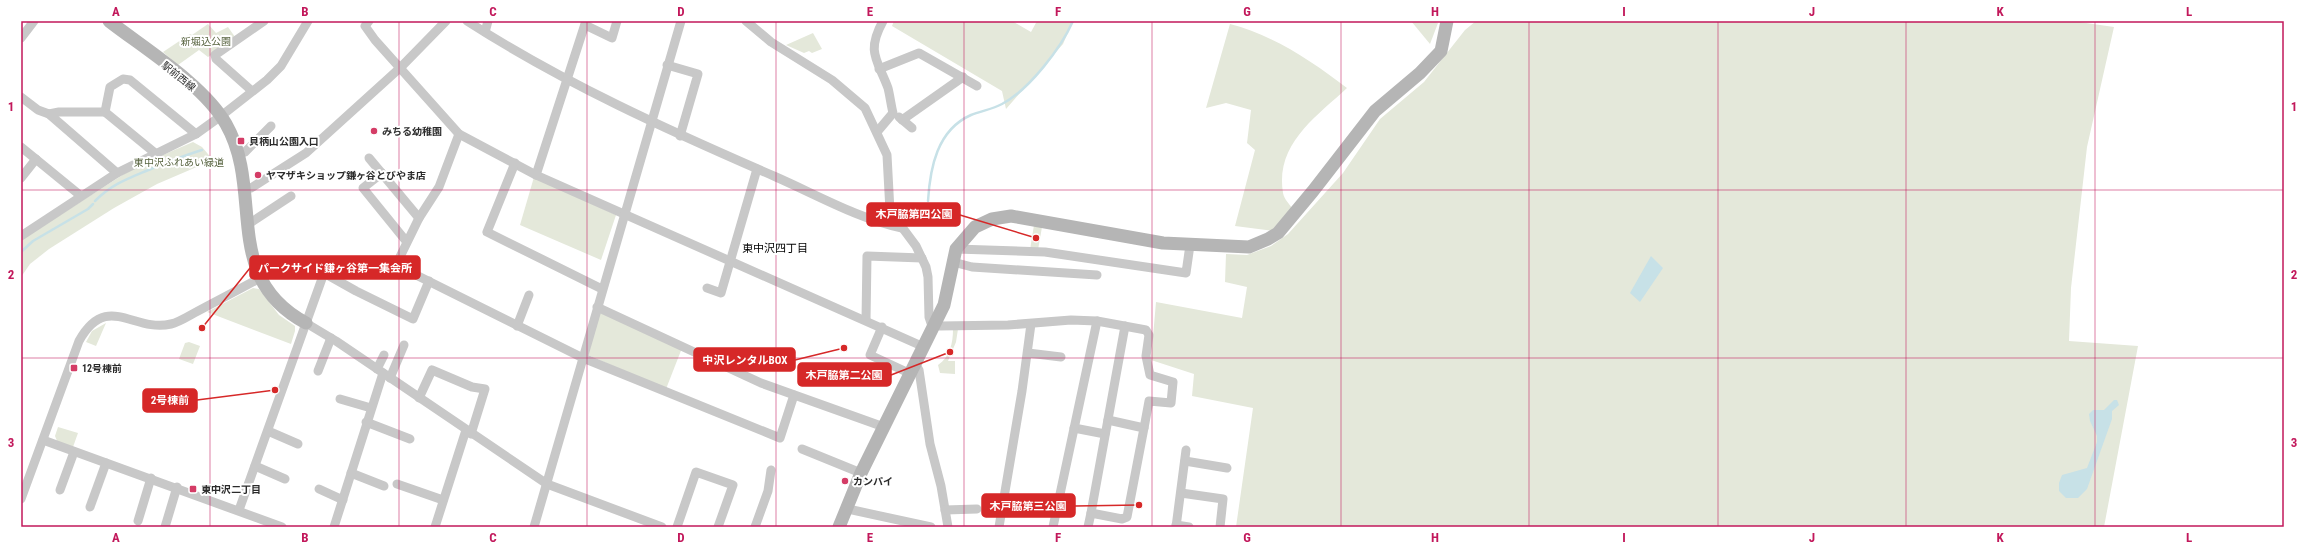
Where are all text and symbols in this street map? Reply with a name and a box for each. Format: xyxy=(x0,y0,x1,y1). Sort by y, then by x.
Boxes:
text: A xyxy=(112,4,120,19)
text: B xyxy=(301,4,309,19)
text: C xyxy=(489,4,497,19)
text: D xyxy=(677,4,685,19)
text: E xyxy=(867,4,874,19)
text: F xyxy=(1055,4,1061,19)
text: G xyxy=(1243,4,1251,19)
text: H xyxy=(1431,4,1439,19)
text: I xyxy=(1622,4,1626,19)
text: J xyxy=(1809,4,1815,19)
text: K xyxy=(1996,4,2004,19)
text: L xyxy=(2186,4,2192,19)
park label: 新堀込公園 xyxy=(181,36,231,47)
street label: 駅前西線 xyxy=(160,60,198,93)
text: 1 xyxy=(8,99,14,114)
text: 1 xyxy=(2291,99,2297,114)
marker: みちる幼稚園 xyxy=(369,126,379,136)
place label: みちる幼稚園 xyxy=(382,126,442,137)
marker: 貝柄山公園入口 xyxy=(236,136,246,146)
place label: 貝柄山公園入口 xyxy=(249,136,319,147)
park label: 東中沢ふれあい緑道 xyxy=(134,157,224,168)
marker: ヤマザキショップ鎌ヶ谷とびやま店 xyxy=(253,170,263,180)
place label: ヤマザキショップ鎌ヶ谷とびやま店 xyxy=(266,170,426,181)
callout: 木戸脇第四公園 xyxy=(867,203,960,226)
text: 木戸脇第四公園 xyxy=(876,208,953,221)
district label: 東中沢四丁目 xyxy=(742,242,808,255)
callout: パークサイド鎌ヶ谷第一集会所 xyxy=(250,256,420,279)
text: パークサイド鎌ヶ谷第一集会所 xyxy=(258,262,412,275)
text: 2 xyxy=(8,267,15,282)
text: 2 xyxy=(2291,267,2298,282)
callout: 中沢レンタルBOX xyxy=(694,348,795,371)
text: 中沢レンタルBOX xyxy=(703,354,787,367)
marker: 12号棟前 xyxy=(69,363,79,373)
place label: 12号棟前 xyxy=(82,363,122,374)
callout: 木戸脇第二公園 xyxy=(798,363,891,386)
text: 木戸脇第二公園 xyxy=(806,369,883,382)
callout: 2号棟前 xyxy=(143,389,197,412)
text: 2号棟前 xyxy=(151,394,189,407)
text: 3 xyxy=(8,435,14,450)
text: 3 xyxy=(2291,435,2297,450)
marker: カンパイ xyxy=(840,476,850,486)
place label: カンパイ xyxy=(853,476,893,487)
marker: 東中沢二丁目 xyxy=(188,484,198,494)
place label: 東中沢二丁目 xyxy=(201,484,261,495)
callout: 木戸脇第三公園 xyxy=(982,494,1075,517)
text: 木戸脇第三公園 xyxy=(990,500,1067,513)
text: A xyxy=(112,530,120,545)
text: B xyxy=(301,530,309,545)
text: C xyxy=(489,530,497,545)
text: D xyxy=(677,530,685,545)
text: E xyxy=(867,530,874,545)
text: F xyxy=(1055,530,1061,545)
text: G xyxy=(1243,530,1251,545)
text: H xyxy=(1431,530,1439,545)
text: I xyxy=(1622,530,1626,545)
text: J xyxy=(1809,530,1815,545)
text: K xyxy=(1996,530,2004,545)
text: L xyxy=(2186,530,2192,545)

